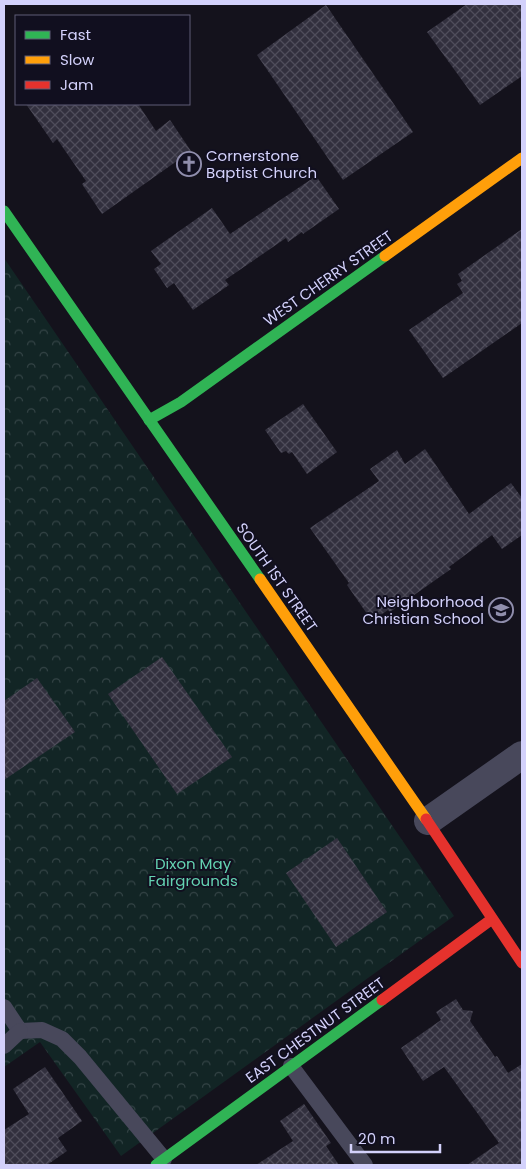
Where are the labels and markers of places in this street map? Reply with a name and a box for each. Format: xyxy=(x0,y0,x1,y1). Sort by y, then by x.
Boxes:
place label: Cornerstone Baptist Church xyxy=(206,145,317,183)
church icon: Cornerstone Baptist Church xyxy=(176,151,202,177)
place label: Neighborhood Christian School xyxy=(362,591,484,629)
school or university icon: Neighborhood Christian School xyxy=(488,597,514,623)

